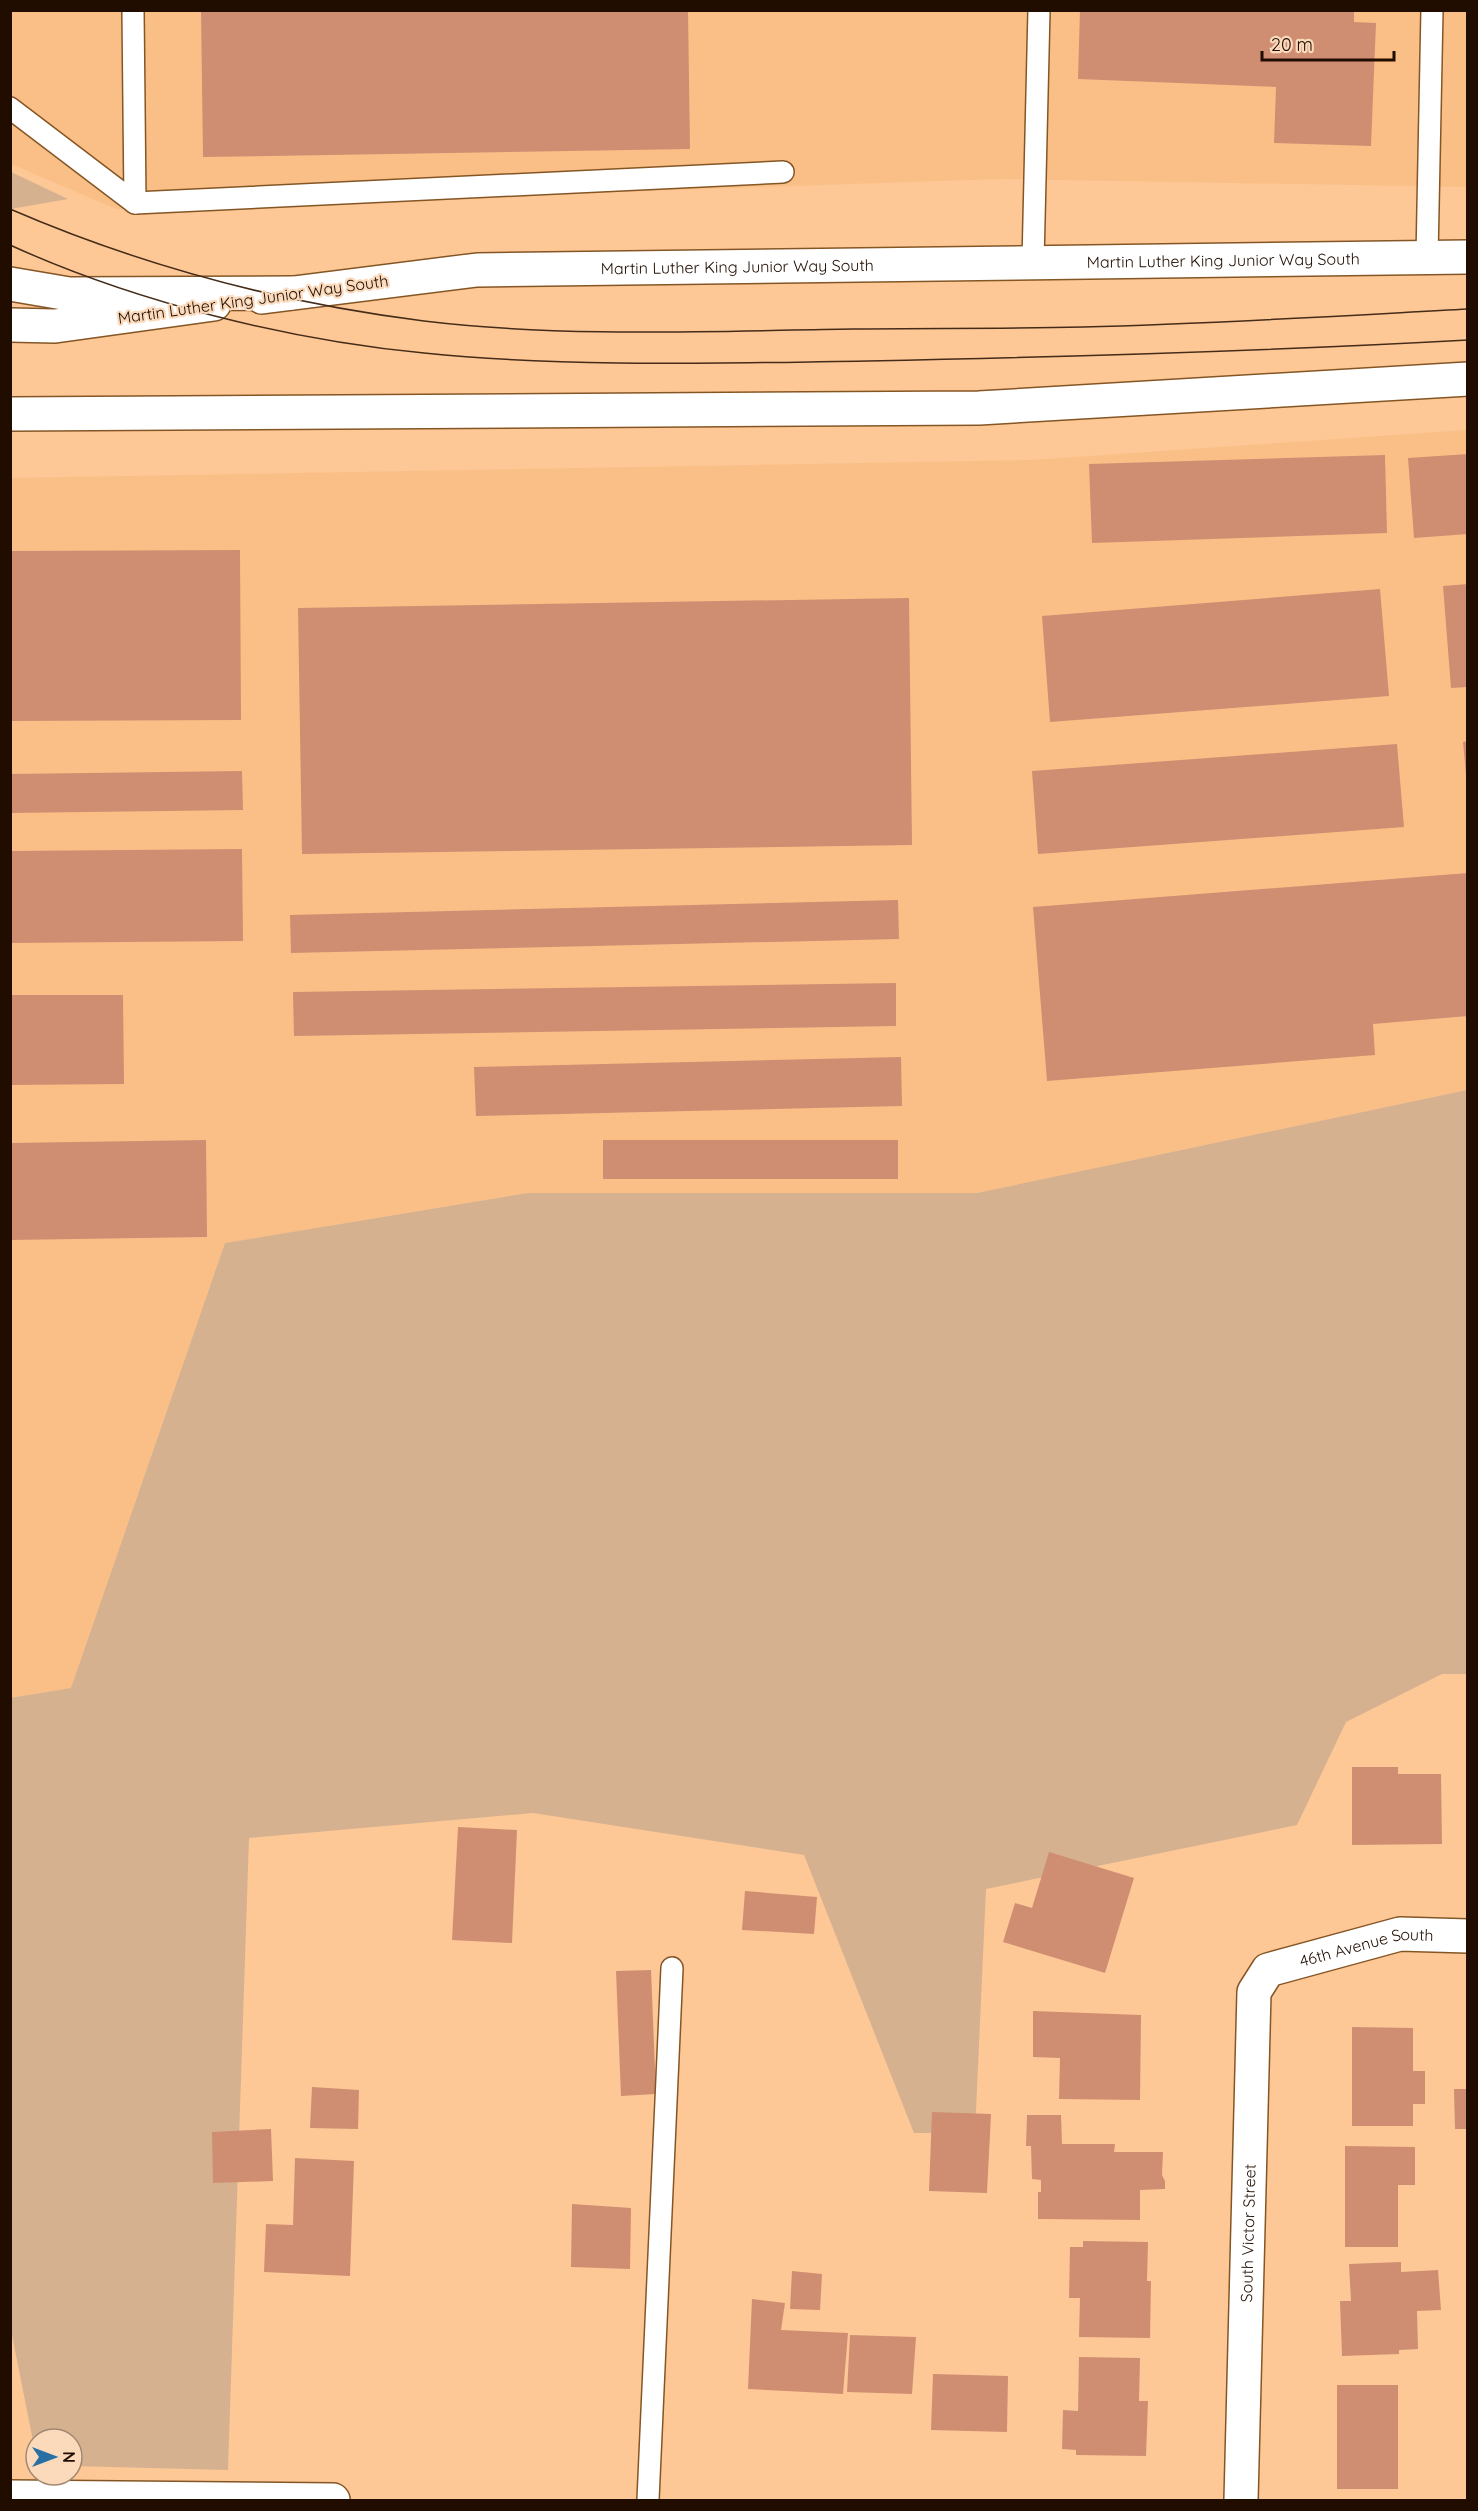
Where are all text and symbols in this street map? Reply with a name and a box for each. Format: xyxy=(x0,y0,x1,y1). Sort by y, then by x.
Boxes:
scale bar xyxy=(1262,24,1394,62)
text: 20 m xyxy=(1271,33,1313,56)
street label: Martin Luther King Junior Way South xyxy=(1087,248,1360,272)
street label: Martin Luther King Junior Way South xyxy=(601,255,874,278)
street label: Martin Luther King Junior Way South xyxy=(116,270,390,328)
street label: 46th Avenue South xyxy=(1297,1924,1434,1971)
street label: South Victor Street xyxy=(1236,2164,1260,2303)
north arrow xyxy=(24,2427,84,2487)
text: N xyxy=(59,2451,79,2463)

